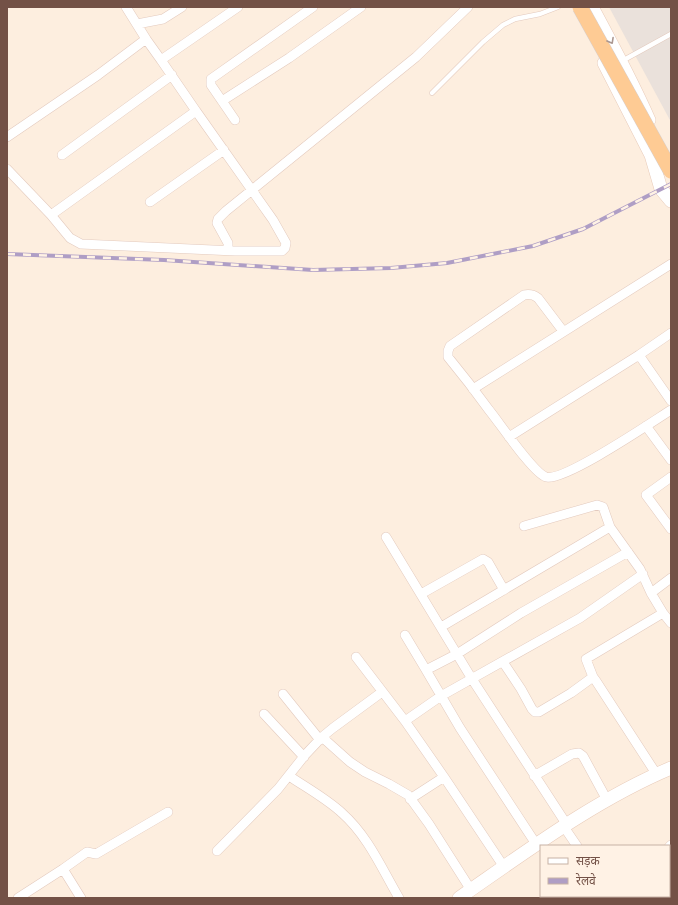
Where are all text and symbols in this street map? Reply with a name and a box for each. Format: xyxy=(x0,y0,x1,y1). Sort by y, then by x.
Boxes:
one-way arrow xyxy=(607,37,614,44)
legend xyxy=(540,845,670,897)
text: सड़क xyxy=(576,852,601,870)
text: रेलवे xyxy=(576,872,596,890)

